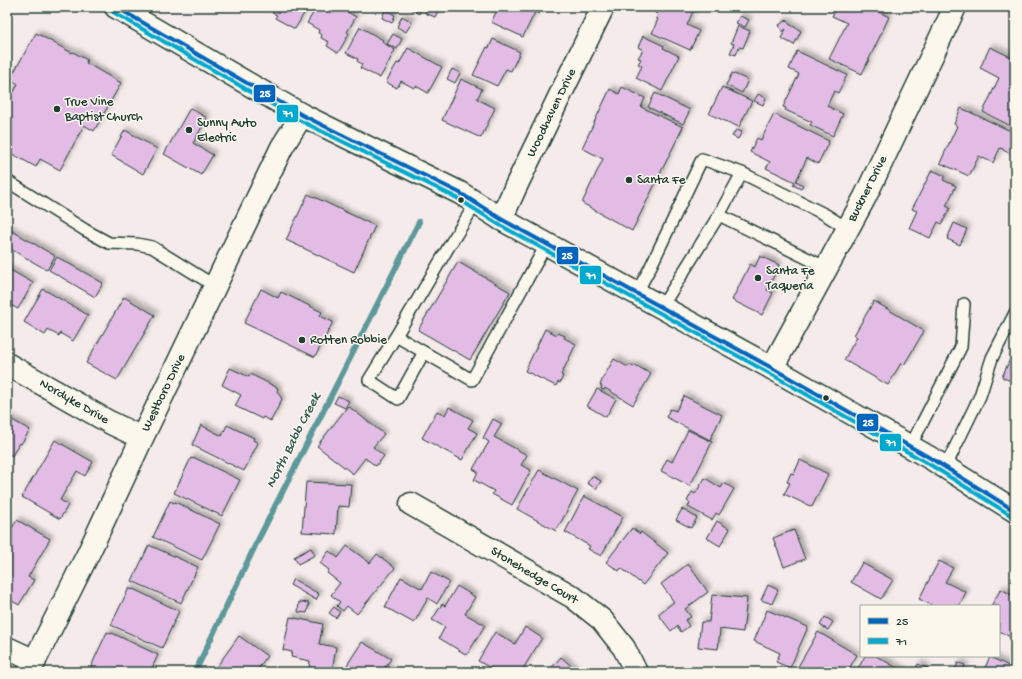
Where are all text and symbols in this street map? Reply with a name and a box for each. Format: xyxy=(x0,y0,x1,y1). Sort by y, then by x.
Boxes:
street label: Woodhaven Drive xyxy=(524,66,580,160)
line badge: 25 xyxy=(253,84,276,103)
text: 25 xyxy=(259,89,271,101)
place label: True Vine Baptist Church xyxy=(64,95,143,125)
marker: True Vine Baptist Church xyxy=(52,104,62,114)
line badge: 71 xyxy=(276,104,299,123)
text: 71 xyxy=(282,109,293,121)
place label: Sunny Auto Electric xyxy=(197,116,257,146)
marker: Sunny Auto Electric xyxy=(184,125,194,135)
street label: Buckner Drive xyxy=(845,153,891,225)
place label: Santa Fe xyxy=(637,173,686,188)
marker: Santa Fe xyxy=(624,175,634,185)
unlabelled marker xyxy=(456,195,466,205)
line badge: 25 xyxy=(556,246,579,265)
text: 25 xyxy=(561,251,573,263)
place label: Santa Fe Taqueria xyxy=(765,264,815,294)
line badge: 71 xyxy=(579,265,602,285)
text: 71 xyxy=(585,271,596,283)
marker: Santa Fe Taqueria xyxy=(753,273,763,283)
place label: Rotten Robbie xyxy=(310,333,387,348)
marker: Rotten Robbie xyxy=(297,335,307,345)
street label: Westboro Drive xyxy=(139,352,189,434)
street label: Nordyke Drive xyxy=(37,376,112,428)
water label: North Babb Creek xyxy=(263,389,326,491)
unlabelled marker xyxy=(821,393,831,403)
line badge: 25 xyxy=(856,413,879,432)
text: 25 xyxy=(862,418,874,430)
line badge: 71 xyxy=(879,433,902,452)
text: 71 xyxy=(885,438,896,450)
street label: Stonehedge Court xyxy=(488,544,582,609)
legend xyxy=(860,605,1000,657)
text: 25 xyxy=(896,616,908,630)
text: 71 xyxy=(895,636,907,650)

